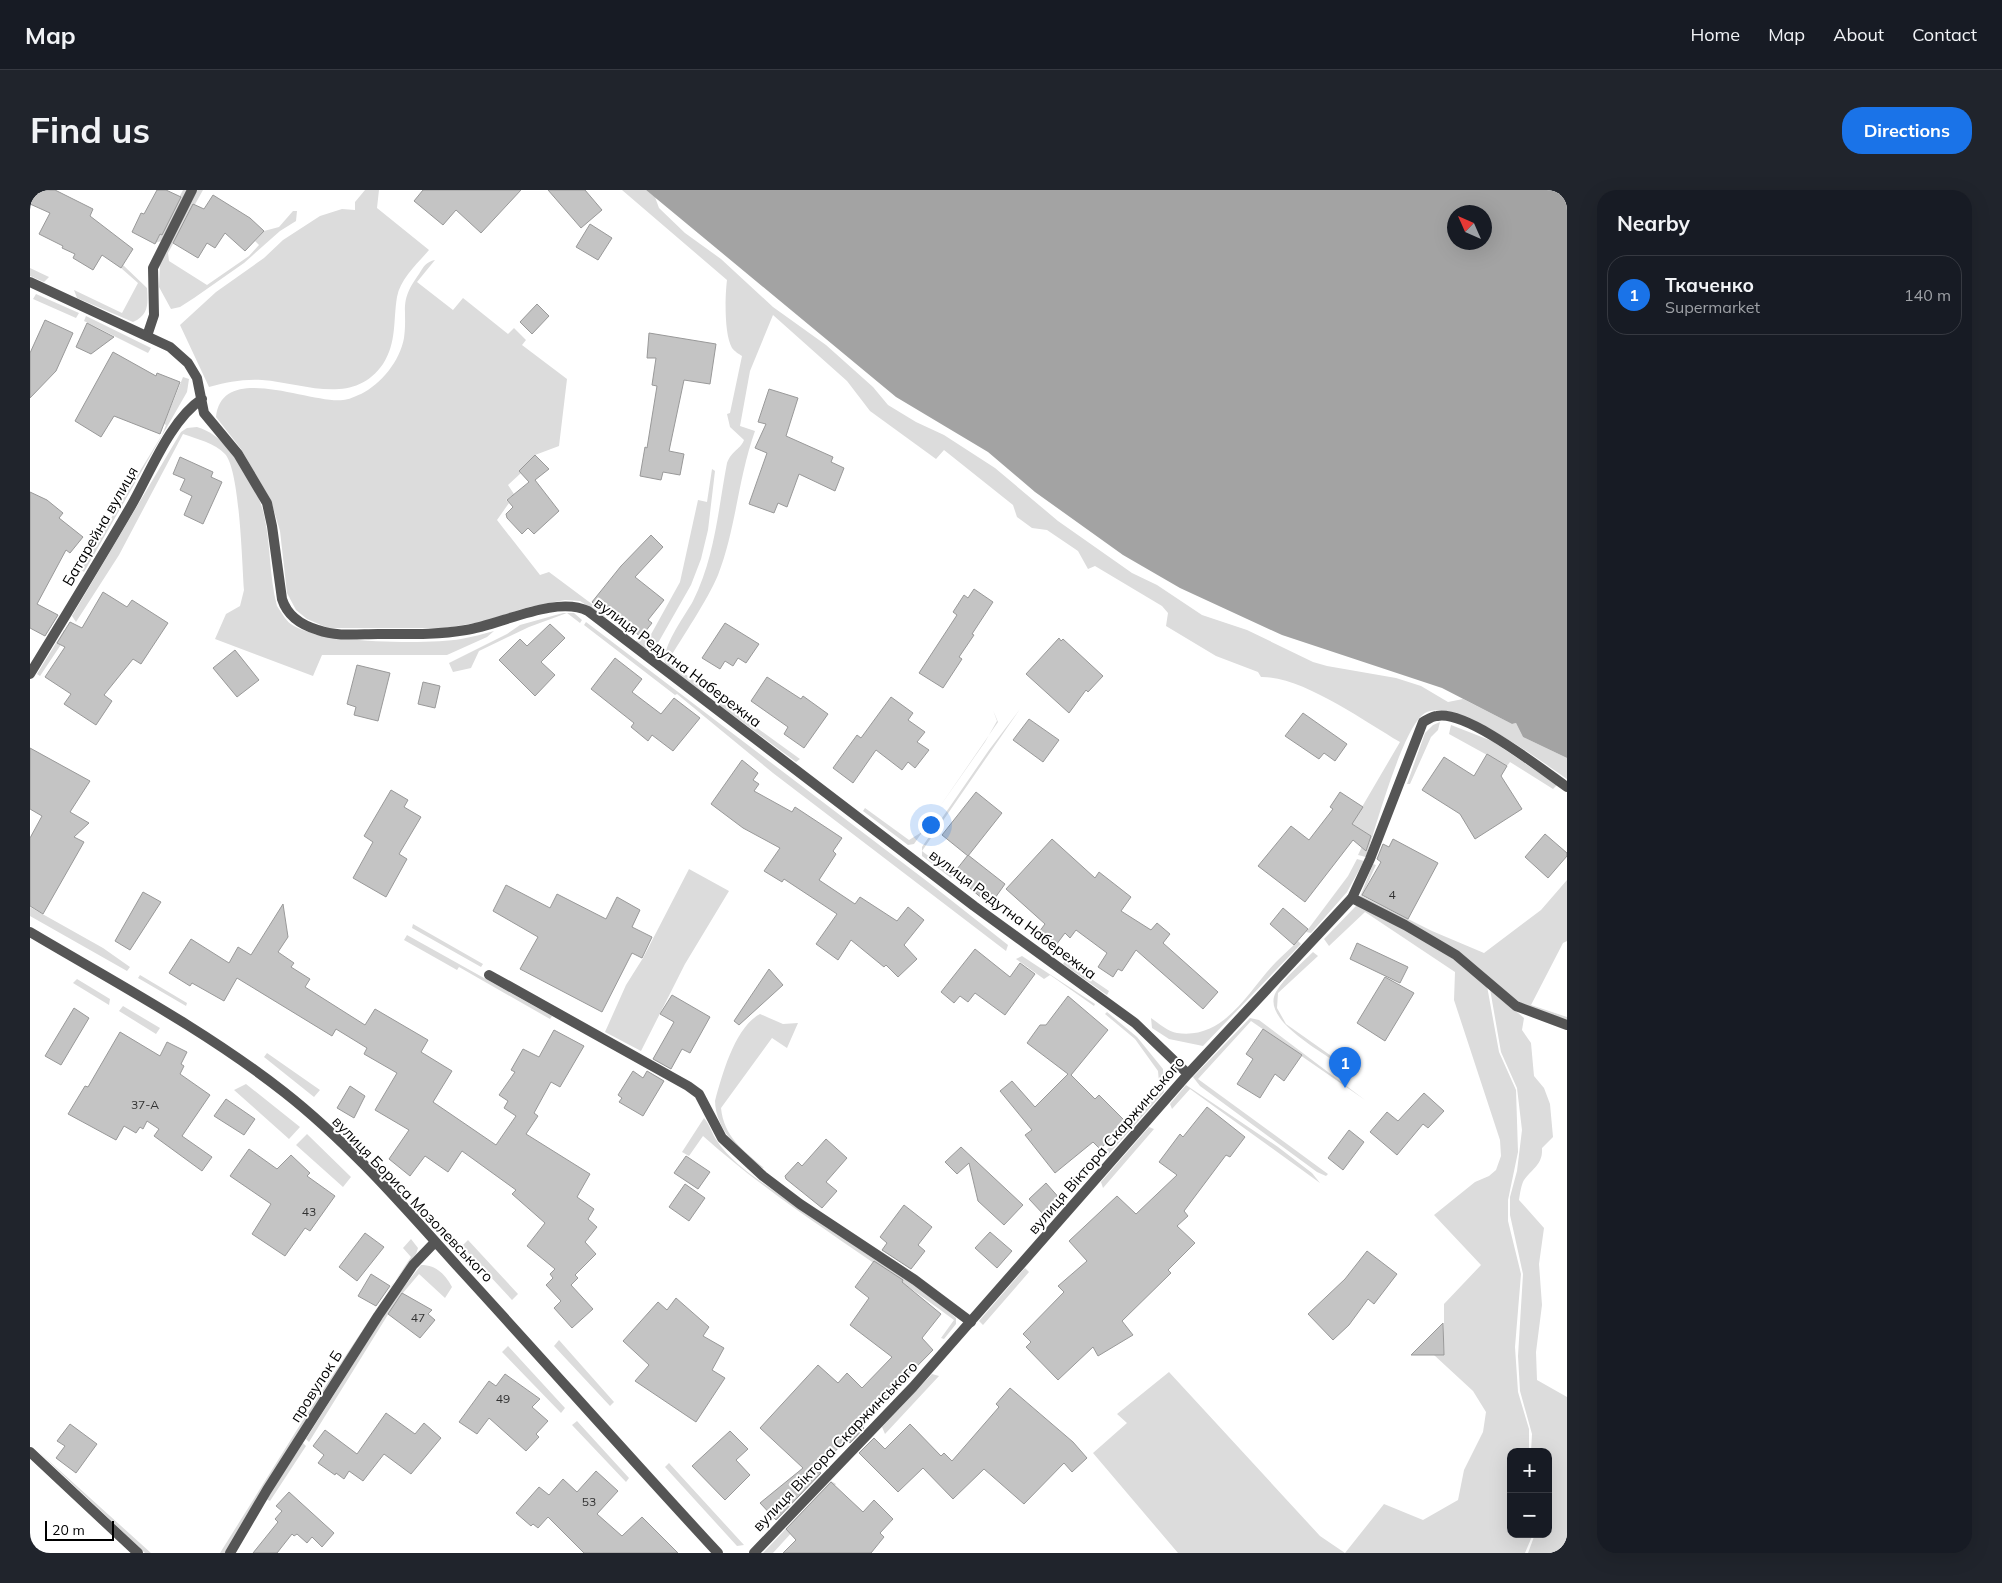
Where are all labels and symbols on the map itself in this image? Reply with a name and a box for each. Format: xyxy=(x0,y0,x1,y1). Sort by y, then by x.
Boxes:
north arrow xyxy=(1447,205,1492,250)
street label: Батарейна вулиця xyxy=(58,463,142,589)
street label: вулиця Редутна Набережна xyxy=(591,593,765,731)
your location xyxy=(918,812,944,838)
street label: вулиця Редутна Набережна xyxy=(926,845,1100,983)
house number: 4 xyxy=(1388,887,1396,902)
pin: 1 xyxy=(1329,1047,1361,1088)
street label: вулиця Віктора Скаржинського xyxy=(1024,1052,1188,1238)
house number: 37-А xyxy=(131,1097,159,1112)
street label: вулиця Бориса Мозолевського xyxy=(328,1112,498,1286)
house number: 43 xyxy=(302,1204,316,1219)
house number: 47 xyxy=(411,1310,425,1325)
street label: провулок Б xyxy=(286,1346,346,1426)
street label: вулиця Віктора Скаржинського xyxy=(748,1357,922,1535)
house number: 49 xyxy=(496,1391,510,1406)
house number: 53 xyxy=(582,1494,596,1509)
scale bar xyxy=(45,1518,114,1541)

